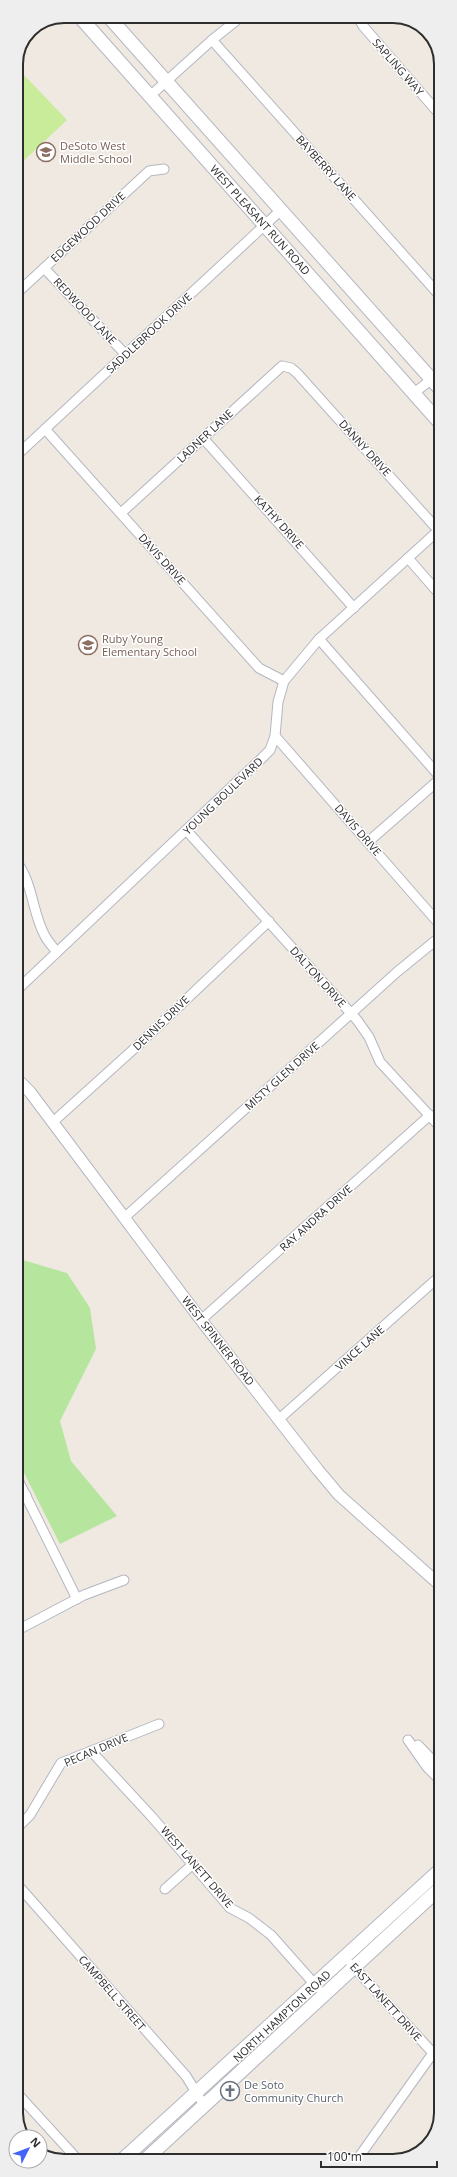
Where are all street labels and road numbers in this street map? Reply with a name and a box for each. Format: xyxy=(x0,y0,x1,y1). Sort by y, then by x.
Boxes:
street label: SAPLING WAY xyxy=(369,35,428,99)
street label: BAYBERRY LANE xyxy=(293,132,360,204)
street label: WEST PLEASANT RUN ROAD xyxy=(207,161,314,278)
street label: EDGEWOOD DRIVE xyxy=(47,188,128,265)
street label: REDWOOD LANE xyxy=(51,274,120,347)
street label: SADDLEBROOK DRIVE xyxy=(103,289,195,376)
street label: LADNER LANE xyxy=(173,406,236,466)
street label: DANNY DRIVE xyxy=(336,416,395,479)
street label: KATHY DRIVE xyxy=(251,492,307,552)
street label: DAVIS DRIVE xyxy=(135,530,189,587)
street label: YOUNG BOULEVARD xyxy=(179,754,266,838)
street label: DAVIS DRIVE xyxy=(332,801,385,859)
street label: DALTON DRIVE xyxy=(287,943,350,1010)
street label: DENNIS DRIVE xyxy=(129,992,192,1053)
street label: MISTY GLEN DRIVE xyxy=(241,1038,322,1113)
street label: RAY ANDRA DRIVE xyxy=(276,1181,355,1254)
street label: WEST SPINNER ROAD xyxy=(179,1293,258,1388)
street label: VINCE LANE xyxy=(332,1322,387,1374)
street label: PECAN DRIVE xyxy=(61,1729,130,1770)
street label: WEST LANETT DRIVE xyxy=(158,1823,237,1911)
street label: CAMPBELL STREET xyxy=(76,1952,149,2033)
street label: EAST LANETT DRIVE xyxy=(347,1959,426,2044)
street label: NORTH HAMPTON ROAD xyxy=(230,1966,334,2065)

